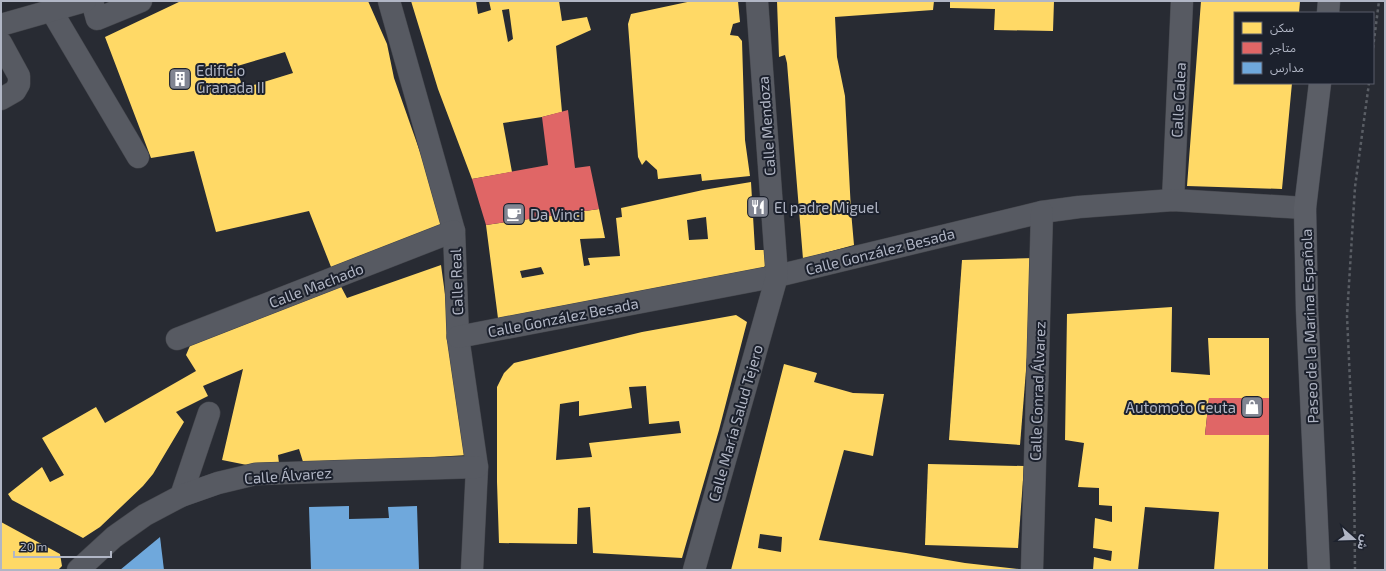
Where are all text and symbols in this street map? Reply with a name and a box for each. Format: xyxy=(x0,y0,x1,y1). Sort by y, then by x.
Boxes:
legend xyxy=(1234,12,1374,84)
text: سكن xyxy=(1270,20,1294,35)
text: متاجر xyxy=(1269,40,1296,55)
text: مدارس xyxy=(1270,60,1304,75)
place label: Edificio Granada II xyxy=(196,61,265,96)
street label: Calle Galea xyxy=(1167,62,1189,138)
building icon: Edificio Granada II xyxy=(167,66,193,92)
street label: Calle Mendoza xyxy=(754,75,778,177)
restaurant icon: El padre Miguel xyxy=(745,194,771,220)
place label: El padre Miguel xyxy=(774,198,879,216)
cafe icon: Da Vinci xyxy=(501,201,527,227)
place label: Da Vinci xyxy=(530,205,584,223)
street label: Calle González Besada xyxy=(804,224,956,278)
street label: Paseo de la Marina Española xyxy=(1297,228,1321,424)
street label: Calle Real xyxy=(446,248,466,316)
street label: Calle Machado xyxy=(266,259,366,311)
street label: Calle González Besada xyxy=(486,294,640,340)
street label: Calle Conrad Álvarez xyxy=(1026,321,1048,461)
street label: Calle María Salud Tejero xyxy=(704,343,767,504)
shop icon: Automoto Ceuta xyxy=(1239,394,1265,420)
place label: Automoto Ceuta xyxy=(1126,398,1236,416)
street label: Calle Álvarez xyxy=(244,463,332,487)
north arrow xyxy=(1334,519,1374,559)
scale bar xyxy=(14,533,111,559)
text: ش xyxy=(1354,533,1373,552)
text: 20 m xyxy=(20,539,47,553)

